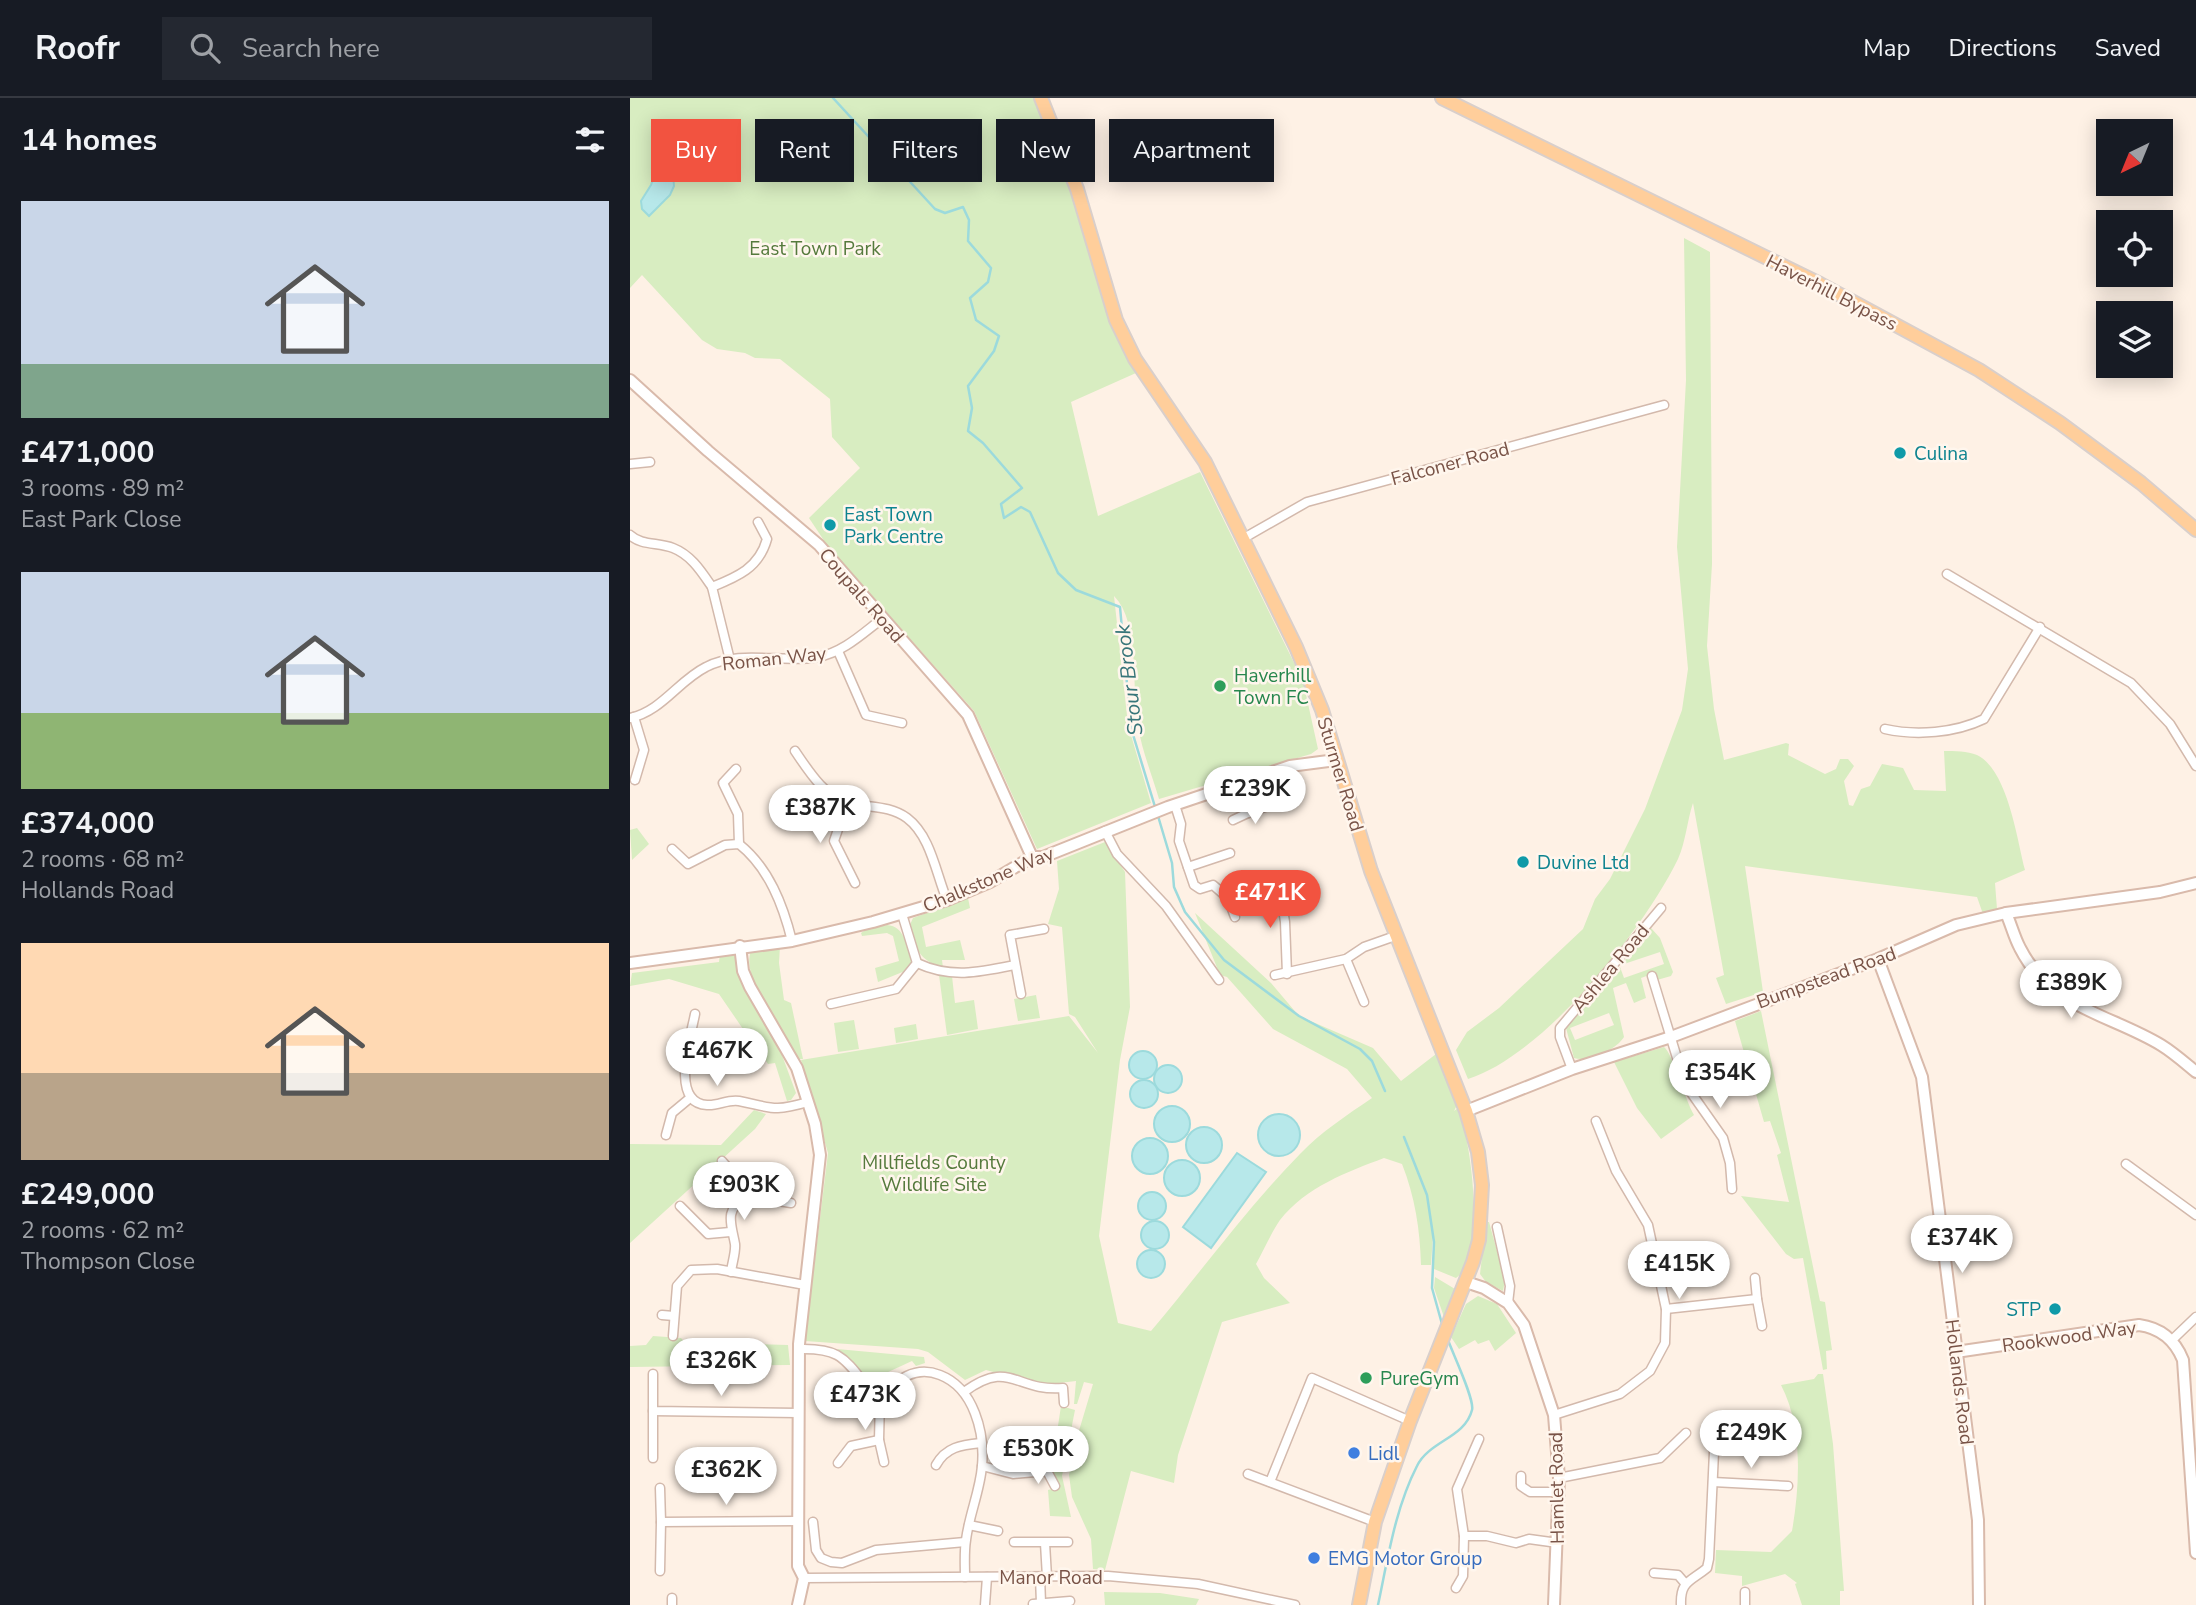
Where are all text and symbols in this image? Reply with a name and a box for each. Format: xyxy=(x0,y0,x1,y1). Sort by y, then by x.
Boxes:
search box xyxy=(162,17,652,80)
text: Roofr xyxy=(35,26,120,71)
icon: search xyxy=(186,29,224,67)
text: Search here xyxy=(242,31,380,66)
text: Map xyxy=(1863,32,1910,64)
text: Directions xyxy=(1948,32,2057,64)
text: Saved xyxy=(2095,32,2161,64)
chip: Buy xyxy=(651,119,741,182)
chip: Rent xyxy=(755,119,854,182)
chip: Filters xyxy=(868,119,982,182)
chip: New xyxy=(996,119,1095,182)
chip: Apartment xyxy=(1109,119,1274,182)
north arrow xyxy=(2096,119,2174,196)
map controls xyxy=(2096,119,2173,378)
text: 14 homes xyxy=(21,120,157,161)
icon: filters xyxy=(571,121,609,159)
button: locate xyxy=(2096,210,2173,287)
park label: East Town Park xyxy=(749,236,881,262)
icon: home xyxy=(252,246,378,372)
street label: Haverhill Bypass xyxy=(1761,249,1902,337)
button: layers xyxy=(2096,301,2173,378)
text: £471,000 xyxy=(21,432,154,473)
street label: Falconer Road xyxy=(1388,436,1512,492)
place label: Culina xyxy=(1914,441,1968,467)
marker: Culina xyxy=(1892,445,1908,461)
text: 3 rooms · 89 m² xyxy=(21,473,184,504)
place label: East Town Park Centre xyxy=(844,502,943,550)
text: East Park Close xyxy=(21,504,181,535)
marker: East Town Park Centre xyxy=(822,517,838,533)
street label: Coupals Road xyxy=(813,543,910,649)
icon: home xyxy=(252,617,378,743)
water label: Stour Brook xyxy=(1108,622,1150,737)
street label: Roman Way xyxy=(721,641,828,677)
place label: Haverhill Town FC xyxy=(1234,663,1312,711)
marker: Haverhill Town FC xyxy=(1212,678,1228,694)
street label: Sturmer Road xyxy=(1310,714,1370,835)
pin: £239K xyxy=(1206,766,1304,826)
text: £239K xyxy=(1220,773,1290,804)
pin: £387K xyxy=(771,786,869,845)
text: £387K xyxy=(785,792,855,823)
text: £374,000 xyxy=(21,803,154,844)
street label: Chalkstone Way xyxy=(919,840,1058,919)
text: 2 rooms · 68 m² xyxy=(21,844,184,875)
place label: Duvine Ltd xyxy=(1537,850,1629,876)
marker: Duvine Ltd xyxy=(1515,854,1531,870)
pin: £471K xyxy=(1221,870,1319,930)
text: Hollands Road xyxy=(21,875,174,906)
text: £471K xyxy=(1235,877,1305,908)
street label: Ashlea Road xyxy=(1566,919,1656,1019)
street label: Bumpstead Road xyxy=(1753,941,1900,1015)
pin: £389K xyxy=(2022,960,2120,1020)
text: £389K xyxy=(2036,967,2106,998)
icon: home xyxy=(252,988,378,1114)
pin: £467K xyxy=(668,1028,766,1088)
text: £467K xyxy=(682,1035,752,1066)
pin: £354K xyxy=(1671,1051,1769,1110)
text: £354K xyxy=(1685,1057,1755,1088)
park label: Millfields County Wildlife Site xyxy=(862,1150,1006,1198)
pin: £903K xyxy=(695,1162,793,1222)
text: £903K xyxy=(709,1169,779,1200)
text: £249,000 xyxy=(21,1174,154,1215)
text: 2 rooms · 62 m² xyxy=(21,1215,184,1246)
pin: £374K xyxy=(1913,1216,2011,1275)
text: £374K xyxy=(1927,1222,1997,1253)
pin: £415K xyxy=(1630,1242,1728,1301)
text: Thompson Close xyxy=(21,1246,195,1277)
text: £415K xyxy=(1644,1248,1714,1279)
place label: STP xyxy=(2006,1297,2041,1323)
marker: STP xyxy=(2047,1301,2063,1317)
street label: Rookwood Way xyxy=(2000,1315,2138,1359)
street label: Hollands Road xyxy=(1938,1318,1980,1446)
pin: £326K xyxy=(672,1338,770,1398)
text: £326K xyxy=(686,1345,756,1376)
place label: PureGym xyxy=(1380,1366,1459,1392)
marker: PureGym xyxy=(1358,1370,1374,1386)
pin: £473K xyxy=(816,1372,914,1432)
text: £473K xyxy=(830,1379,900,1410)
pin: £249K xyxy=(1702,1410,1800,1470)
text: £249K xyxy=(1716,1417,1786,1448)
pin: £530K xyxy=(989,1426,1087,1486)
street label: Hamlet Road xyxy=(1543,1432,1571,1544)
text: £530K xyxy=(1003,1433,1073,1464)
place label: Lidl xyxy=(1368,1441,1400,1467)
marker: Lidl xyxy=(1346,1445,1362,1461)
pin: £362K xyxy=(677,1448,775,1507)
text: £362K xyxy=(691,1454,761,1485)
place label: EMG Motor Group xyxy=(1328,1546,1482,1572)
marker: EMG Motor Group xyxy=(1306,1550,1322,1566)
street label: Manor Road xyxy=(999,1565,1103,1591)

